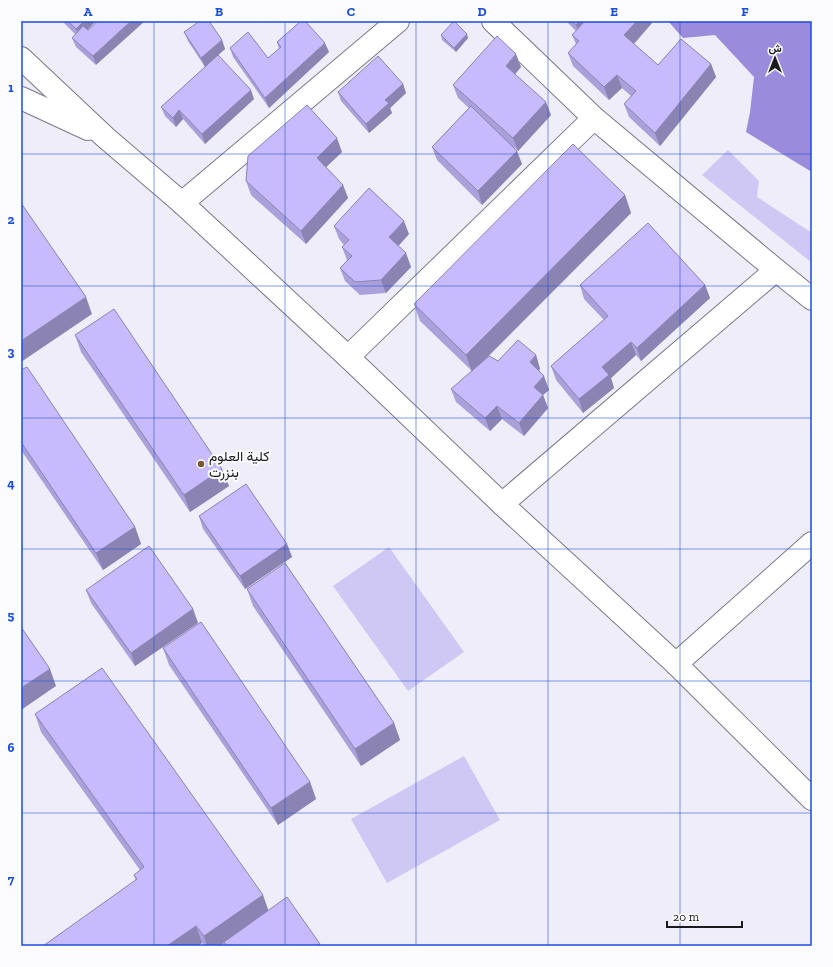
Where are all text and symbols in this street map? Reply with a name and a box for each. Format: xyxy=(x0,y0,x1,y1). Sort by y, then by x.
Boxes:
text: A xyxy=(84,4,93,19)
text: B xyxy=(215,4,223,19)
text: C xyxy=(347,4,355,19)
text: D xyxy=(477,4,487,19)
text: E xyxy=(610,4,618,19)
text: F xyxy=(741,4,749,19)
north arrow xyxy=(755,38,795,78)
text: ش xyxy=(768,42,782,55)
text: 1 xyxy=(8,80,14,95)
text: 2 xyxy=(8,212,15,227)
text: 3 xyxy=(8,344,15,359)
place label: كلية العلوم بنزرت xyxy=(209,448,269,481)
marker: كلية العلوم بنزرت xyxy=(196,459,206,469)
text: 4 xyxy=(7,476,15,491)
text: 5 xyxy=(8,608,15,623)
text: 6 xyxy=(8,740,15,755)
text: 7 xyxy=(8,872,15,887)
scale bar xyxy=(667,903,742,929)
text: 20 m xyxy=(673,910,700,924)

